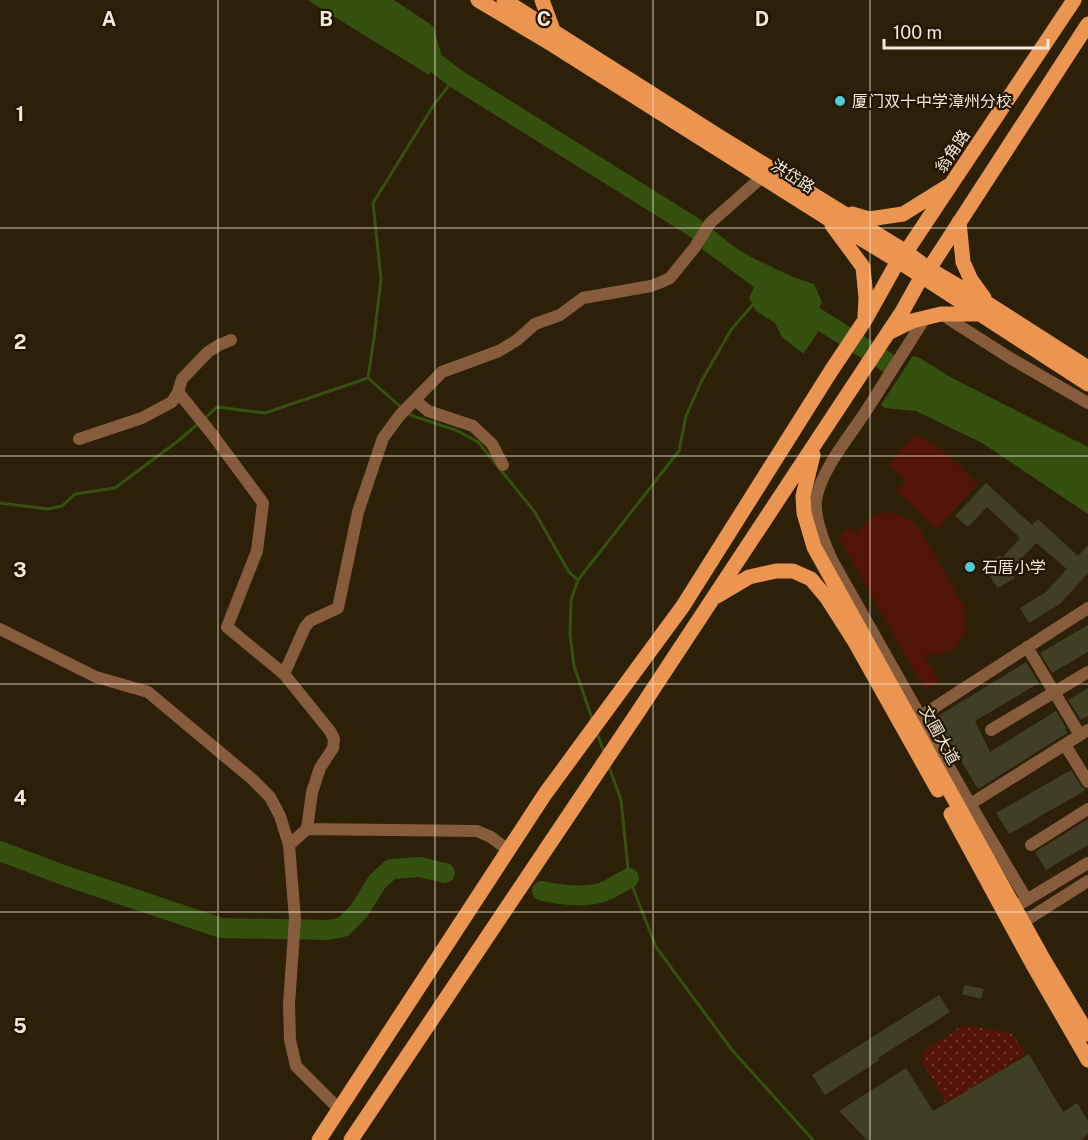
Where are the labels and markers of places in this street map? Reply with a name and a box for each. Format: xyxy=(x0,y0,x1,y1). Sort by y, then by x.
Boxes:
place label: 厦门双十中学漳州分校 xyxy=(852,92,1012,111)
marker: 厦门双十中学漳州分校 xyxy=(833,94,847,108)
place label: 石厝小学 xyxy=(982,558,1046,577)
marker: 石厝小学 xyxy=(963,560,977,574)

